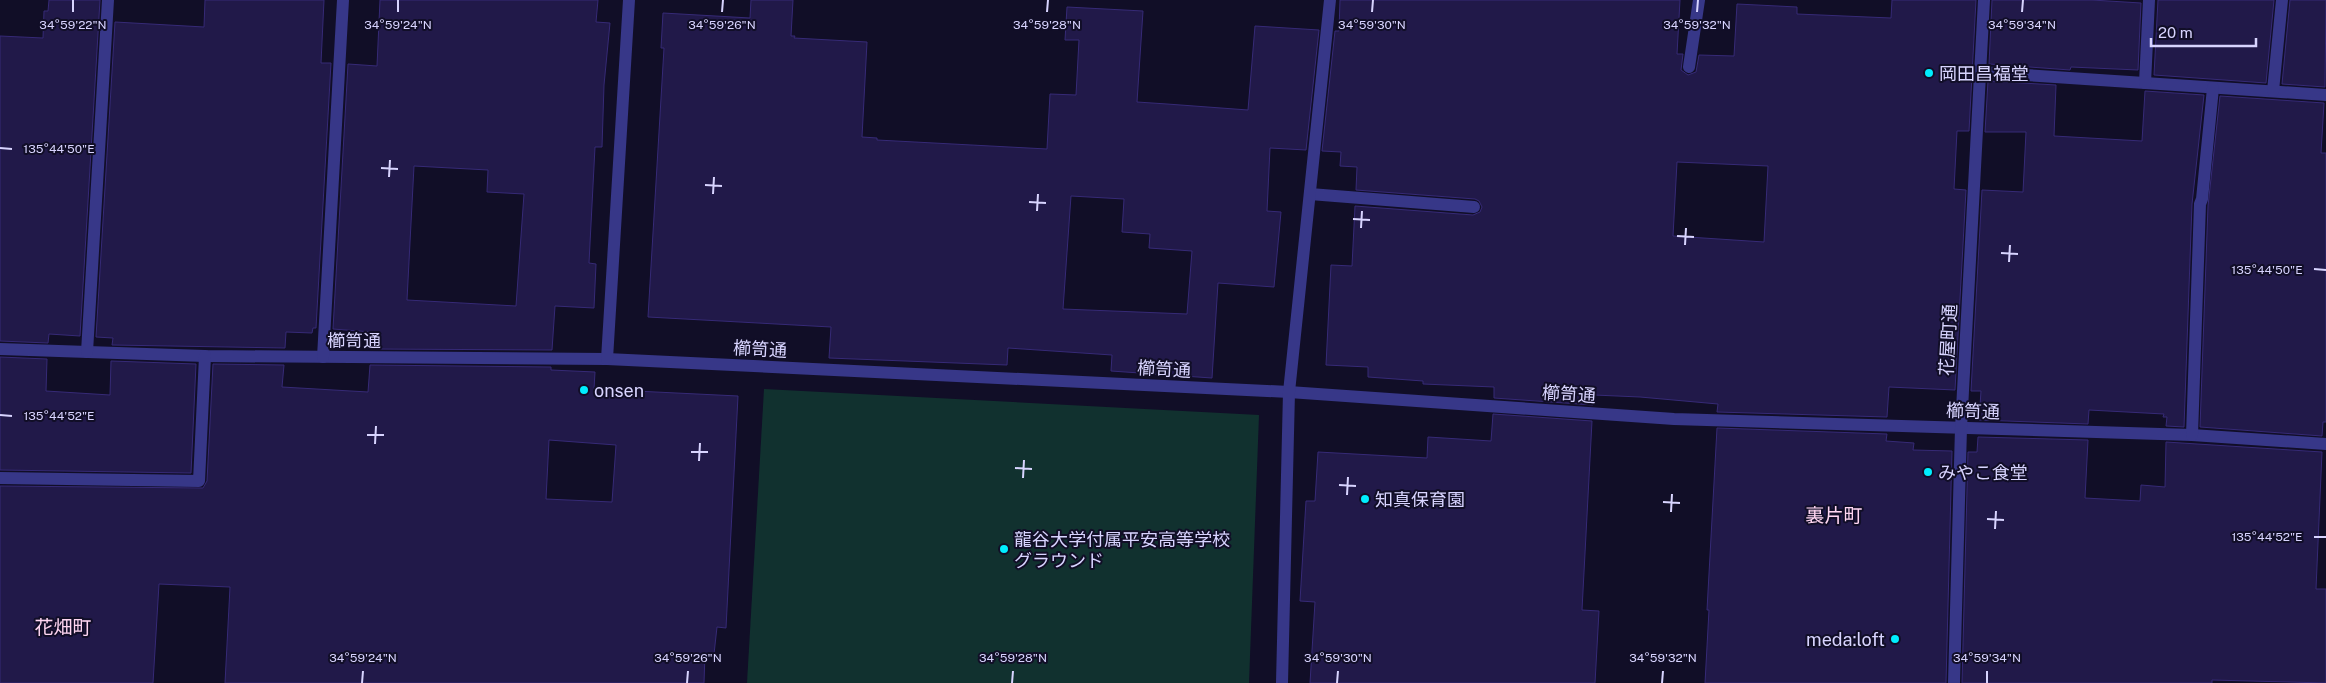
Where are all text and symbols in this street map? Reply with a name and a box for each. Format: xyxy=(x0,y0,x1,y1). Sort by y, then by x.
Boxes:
scale bar xyxy=(2151,15,2256,47)
text: 34°59'22"N xyxy=(39,18,107,32)
text: 34°59'24"N xyxy=(364,18,432,32)
text: 34°59'26"N xyxy=(688,18,756,32)
text: 34°59'28"N xyxy=(1013,18,1081,32)
text: 34°59'30"N xyxy=(1338,18,1406,32)
text: 34°59'32"N xyxy=(1663,18,1731,32)
text: 34°59'34"N xyxy=(1988,18,2056,32)
text: 20 m xyxy=(2158,24,2193,41)
place label: 岡田昌福堂 xyxy=(1939,63,2029,84)
marker: 岡田昌福堂 xyxy=(1923,67,1935,79)
text: 135°44'50"E xyxy=(23,142,95,156)
text: 135°44'50"E xyxy=(2231,263,2303,277)
street label: 花屋町通 xyxy=(1936,303,1960,377)
street label: 櫛笥通 xyxy=(327,330,381,351)
street label: 櫛笥通 xyxy=(732,337,788,361)
street label: 櫛笥通 xyxy=(1136,357,1192,381)
place label: onsen xyxy=(594,380,644,401)
street label: 櫛笥通 xyxy=(1541,382,1597,406)
marker: onsen xyxy=(578,384,590,396)
street label: 櫛笥通 xyxy=(1946,400,2000,422)
text: 135°44'52"E xyxy=(23,409,95,423)
place label: みやこ食堂 xyxy=(1938,462,2028,483)
marker: みやこ食堂 xyxy=(1922,466,1934,478)
place label: 知真保育園 xyxy=(1375,489,1465,510)
marker: 知真保育園 xyxy=(1359,493,1371,505)
district label: 裏片町 xyxy=(1805,504,1863,526)
place label: 龍谷大学付属平安高等学校 グラウンド xyxy=(1014,529,1230,571)
text: 135°44'52"E xyxy=(2231,530,2303,544)
marker: 龍谷大学付属平安高等学校 グラウンド xyxy=(998,543,1010,555)
district label: 花畑町 xyxy=(34,616,92,638)
place label: meda:loft xyxy=(1806,629,1885,650)
marker: meda:loft xyxy=(1889,633,1901,645)
text: 34°59'24"N xyxy=(329,651,397,665)
text: 34°59'26"N xyxy=(654,651,722,665)
text: 34°59'28"N xyxy=(979,651,1047,665)
text: 34°59'30"N xyxy=(1304,651,1372,665)
text: 34°59'32"N xyxy=(1629,651,1697,665)
text: 34°59'34"N xyxy=(1953,651,2021,665)

